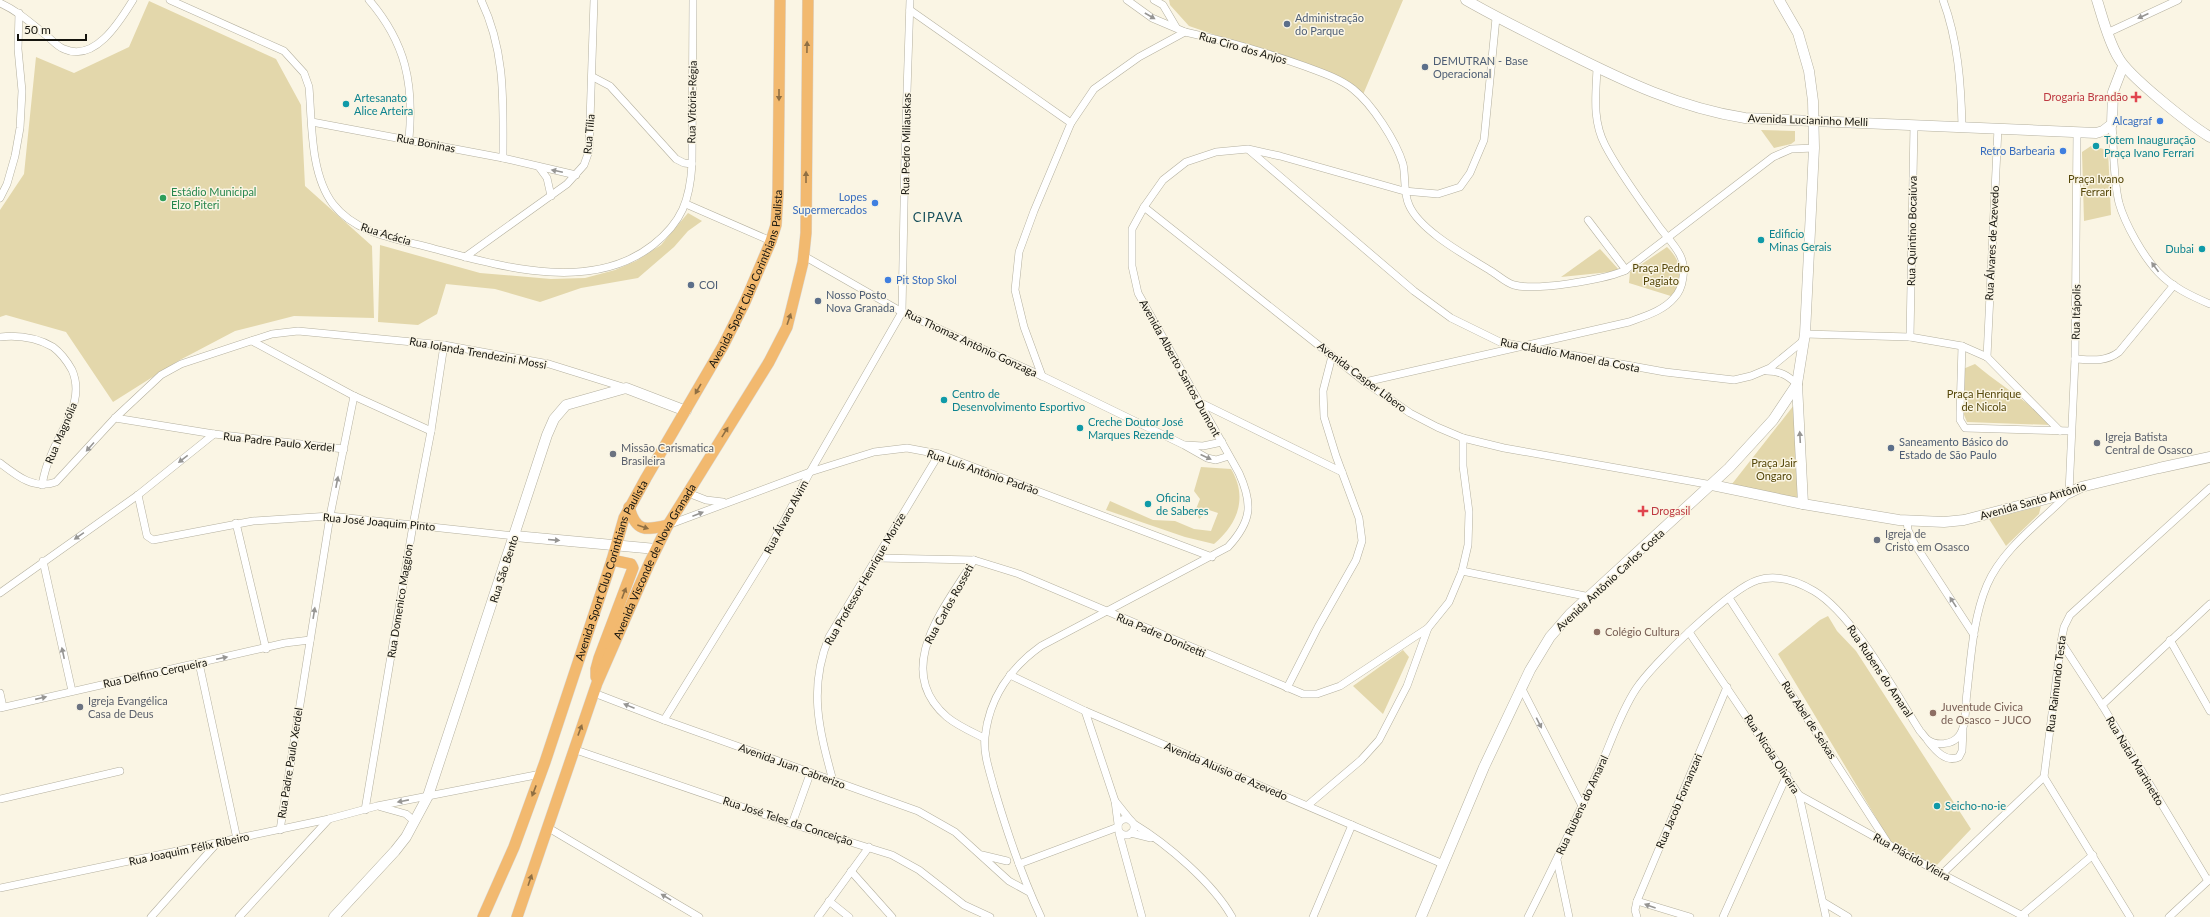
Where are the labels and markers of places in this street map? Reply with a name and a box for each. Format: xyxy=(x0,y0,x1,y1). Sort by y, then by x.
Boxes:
place label: Administração do Parque xyxy=(1295,11,1364,37)
marker: Administração do Parque xyxy=(1282,19,1292,29)
place label: DEMUTRAN - Base Operacional xyxy=(1433,54,1528,80)
marker: DEMUTRAN - Base Operacional xyxy=(1420,62,1430,72)
place label: Drogaria Brandão xyxy=(2043,90,2128,103)
place label: Artesanato Alice Arteira xyxy=(354,91,413,117)
marker: Drogaria Brandão xyxy=(2131,92,2141,102)
marker: Artesanato Alice Arteira xyxy=(341,99,351,109)
place label: Alcagraf xyxy=(2112,114,2152,127)
marker: Alcagraf xyxy=(2155,116,2165,126)
place label: Totem Inauguração Praça Ivano Ferrari xyxy=(2104,133,2196,159)
marker: Totem Inauguração Praça Ivano Ferrari xyxy=(2091,141,2101,151)
place label: Retro Barbearia xyxy=(1980,144,2055,157)
marker: Retro Barbearia xyxy=(2058,146,2068,156)
place label: Estádio Municipal Elzo Piteri xyxy=(171,185,256,211)
place label: Lopes Supermercados xyxy=(793,190,867,216)
marker: Estádio Municipal Elzo Piteri xyxy=(158,193,168,203)
marker: Lopes Supermercados xyxy=(870,198,880,208)
place label: Edificio Minas Gerais xyxy=(1769,227,1832,253)
marker: Edificio Minas Gerais xyxy=(1756,235,1766,245)
place label: Dubai xyxy=(2165,242,2194,255)
marker: Dubai xyxy=(2197,244,2207,254)
place label: Pit Stop Skol xyxy=(896,273,957,286)
marker: Pit Stop Skol xyxy=(883,275,893,285)
place label: COI xyxy=(699,278,718,291)
marker: COI xyxy=(686,280,696,290)
place label: Nosso Posto Nova Granada xyxy=(826,288,895,314)
marker: Nosso Posto Nova Granada xyxy=(813,296,823,306)
place label: Centro de Desenvolvimento Esportivo xyxy=(952,387,1085,413)
marker: Centro de Desenvolvimento Esportivo xyxy=(939,395,949,405)
place label: Creche Doutor José Marques Rezende xyxy=(1088,415,1183,441)
marker: Creche Doutor José Marques Rezende xyxy=(1075,423,1085,433)
place label: Igreja Batista Central de Osasco xyxy=(2105,430,2193,456)
place label: Saneamento Básico do Estado de São Paulo xyxy=(1899,435,2008,461)
marker: Igreja Batista Central de Osasco xyxy=(2092,438,2102,448)
place label: Missão Carismatica Brasileira xyxy=(621,441,714,467)
marker: Saneamento Básico do Estado de São Paulo xyxy=(1886,443,1896,453)
marker: Missão Carismatica Brasileira xyxy=(608,449,618,459)
place label: Oficina de Saberes xyxy=(1156,491,1209,517)
marker: Oficina de Saberes xyxy=(1143,499,1153,509)
place label: Drogasil xyxy=(1651,504,1690,517)
marker: Drogasil xyxy=(1638,506,1648,516)
place label: Igreja de Cristo em Osasco xyxy=(1885,527,1969,553)
marker: Igreja de Cristo em Osasco xyxy=(1872,535,1882,545)
place label: Colégio Cultura xyxy=(1605,625,1680,638)
marker: Colégio Cultura xyxy=(1592,627,1602,637)
place label: Igreja Evangélica Casa de Deus xyxy=(88,694,168,720)
place label: Juventude Civica de Osasco – JUCO xyxy=(1941,700,2032,726)
marker: Igreja Evangélica Casa de Deus xyxy=(75,702,85,712)
marker: Juventude Civica de Osasco – JUCO xyxy=(1928,708,1938,718)
place label: Seicho-no-ie xyxy=(1945,799,2006,812)
marker: Seicho-no-ie xyxy=(1932,801,1942,811)

